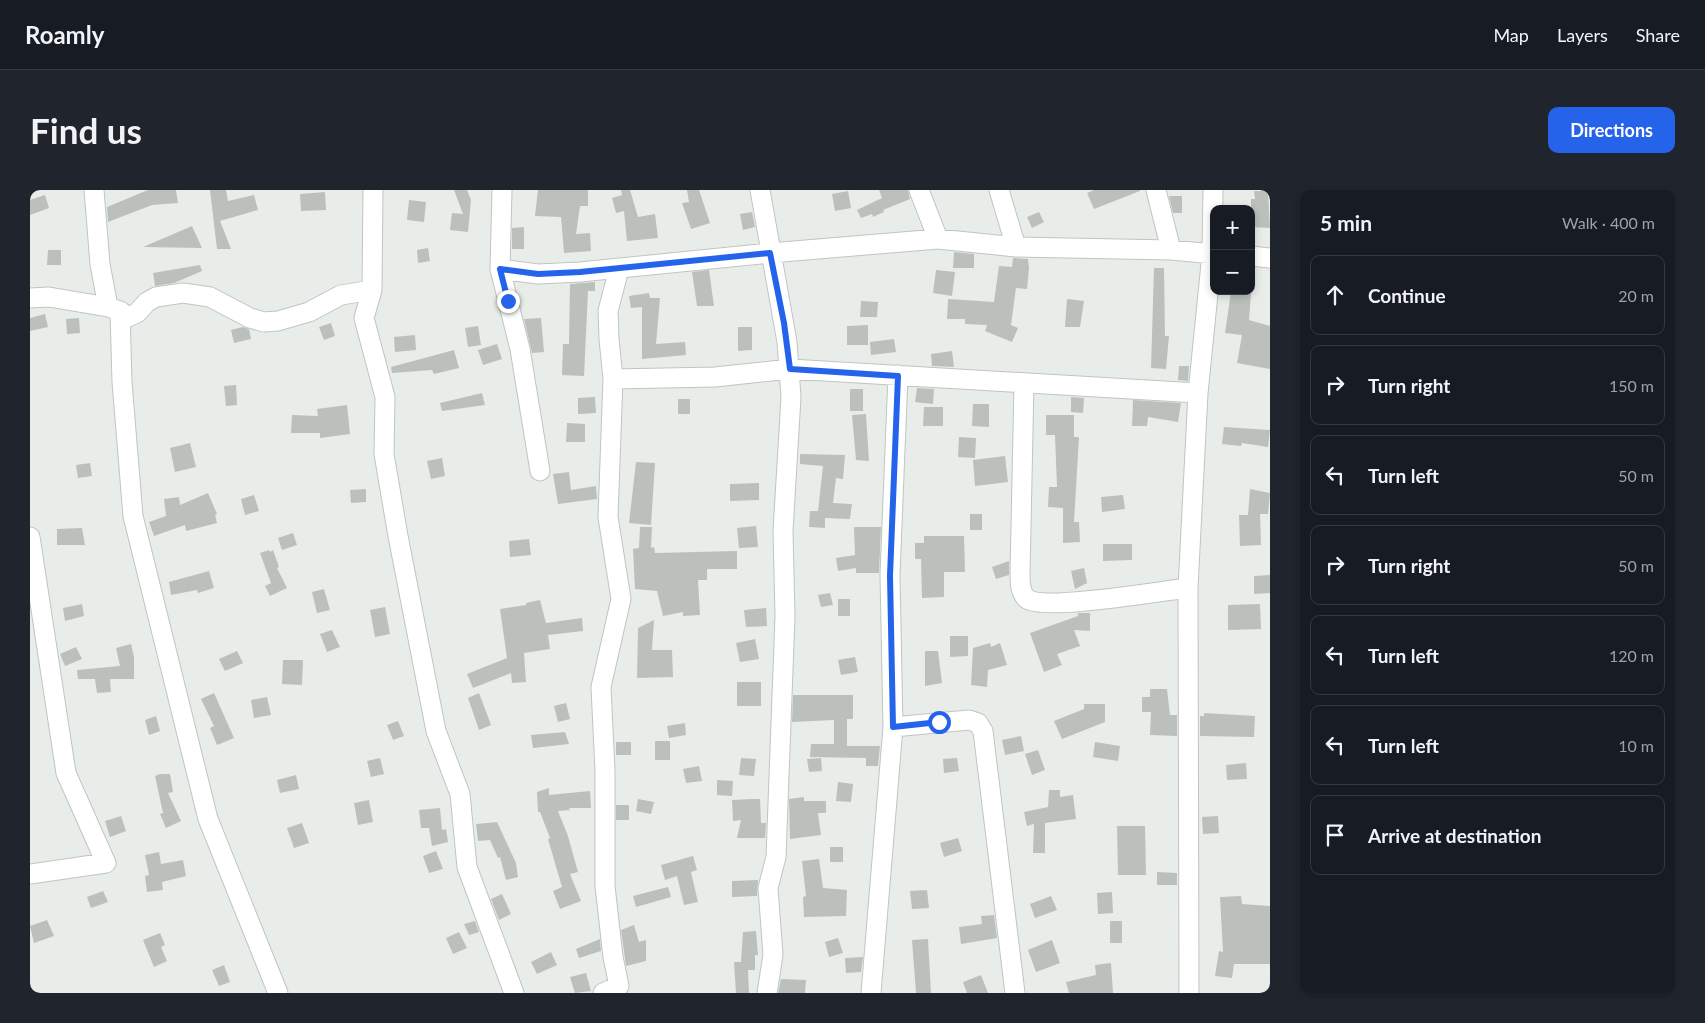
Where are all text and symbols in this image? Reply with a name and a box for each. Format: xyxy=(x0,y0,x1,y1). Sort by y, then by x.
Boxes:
text: Roamly xyxy=(25,20,104,49)
text: Map xyxy=(1493,24,1529,46)
text: Layers xyxy=(1557,24,1608,46)
text: Share xyxy=(1636,24,1680,46)
button: Directions xyxy=(1548,107,1675,153)
text: Find us xyxy=(30,109,142,151)
map controls xyxy=(1210,205,1255,295)
button: + xyxy=(1210,205,1255,250)
text: 5 min xyxy=(1320,210,1372,235)
text: Walk · 400 m xyxy=(1562,213,1655,232)
button: − xyxy=(1210,250,1255,295)
icon: ahead xyxy=(1321,281,1349,309)
text: Continue xyxy=(1368,284,1446,307)
text: 20 m xyxy=(1618,286,1654,305)
route end xyxy=(497,290,520,313)
icon: right xyxy=(1321,371,1349,399)
text: Turn right xyxy=(1368,374,1450,397)
text: 150 m xyxy=(1609,376,1654,395)
icon: left xyxy=(1321,461,1349,489)
text: Turn left xyxy=(1368,464,1439,487)
text: 50 m xyxy=(1618,466,1654,485)
icon: right xyxy=(1321,551,1349,579)
text: Turn right xyxy=(1368,554,1450,577)
text: 50 m xyxy=(1618,556,1654,575)
icon: left xyxy=(1321,641,1349,669)
text: Turn left xyxy=(1368,644,1439,667)
text: 120 m xyxy=(1609,646,1654,665)
route start xyxy=(928,711,951,734)
icon: left xyxy=(1321,731,1349,759)
text: Turn left xyxy=(1368,734,1439,757)
text: 10 m xyxy=(1618,736,1654,755)
icon: arrive xyxy=(1321,821,1349,849)
text: Arrive at destination xyxy=(1368,824,1541,847)

